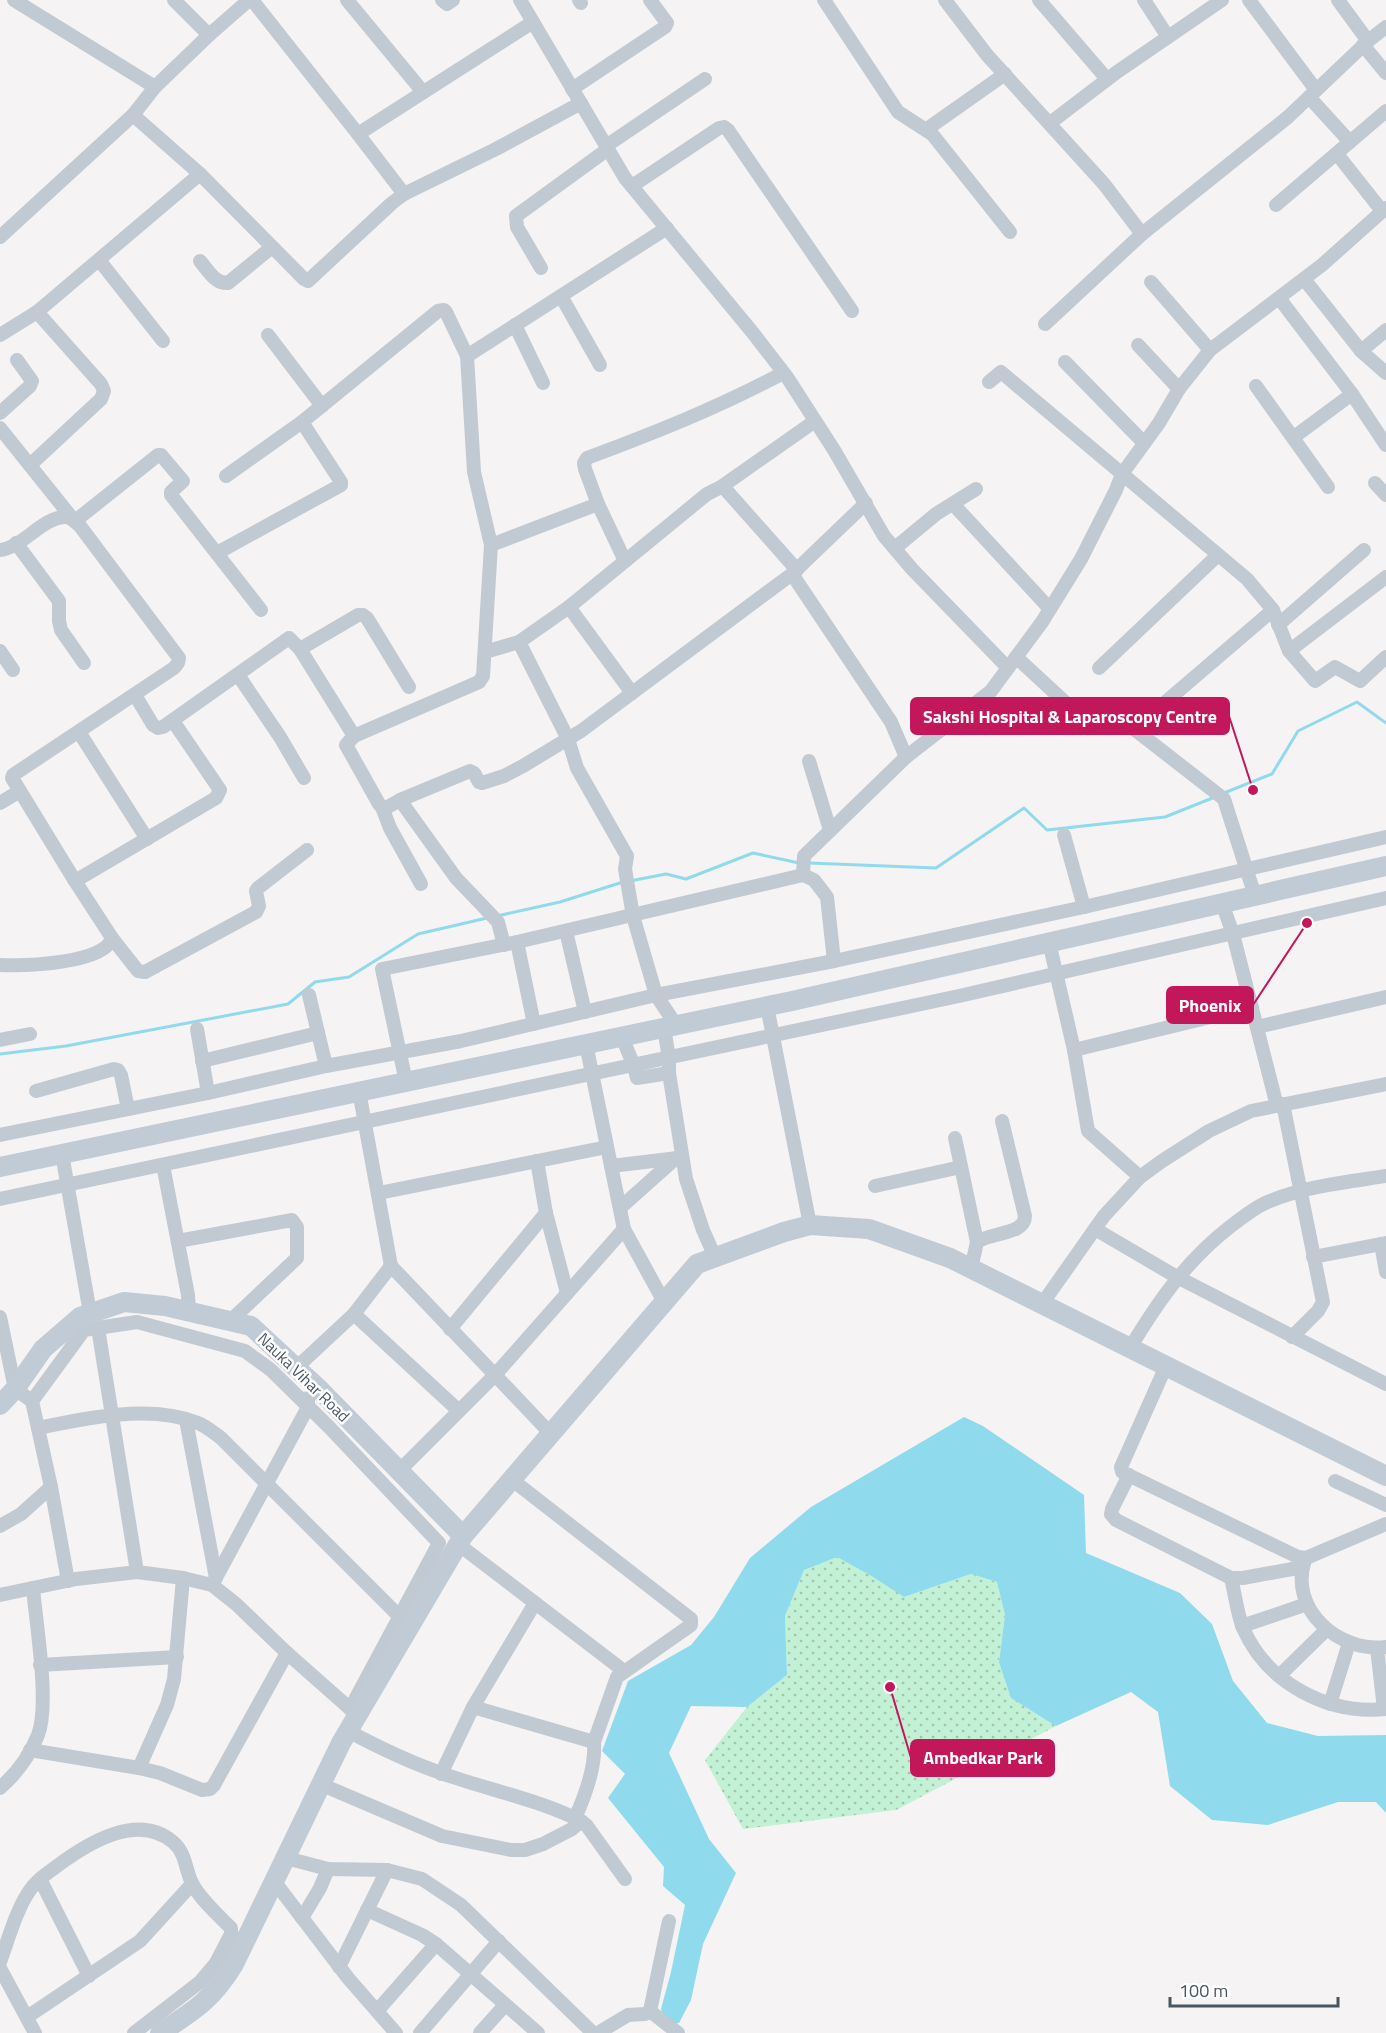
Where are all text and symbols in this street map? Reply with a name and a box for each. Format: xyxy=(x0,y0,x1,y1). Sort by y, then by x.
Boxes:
callout: Sakshi Hospital & Laparoscopy Centre xyxy=(911,698,1229,734)
text: Sakshi Hospital & Laparoscopy Centre xyxy=(923,703,1217,730)
callout: Phoenix xyxy=(1167,987,1253,1023)
text: Phoenix xyxy=(1179,992,1242,1019)
street label: Nauka Vihar Road xyxy=(253,1327,355,1427)
callout: Ambedkar Park xyxy=(911,1740,1054,1776)
text: Ambedkar Park xyxy=(923,1744,1044,1771)
scale bar xyxy=(1170,1970,1338,2008)
text: 100 m xyxy=(1179,1977,1228,2004)

